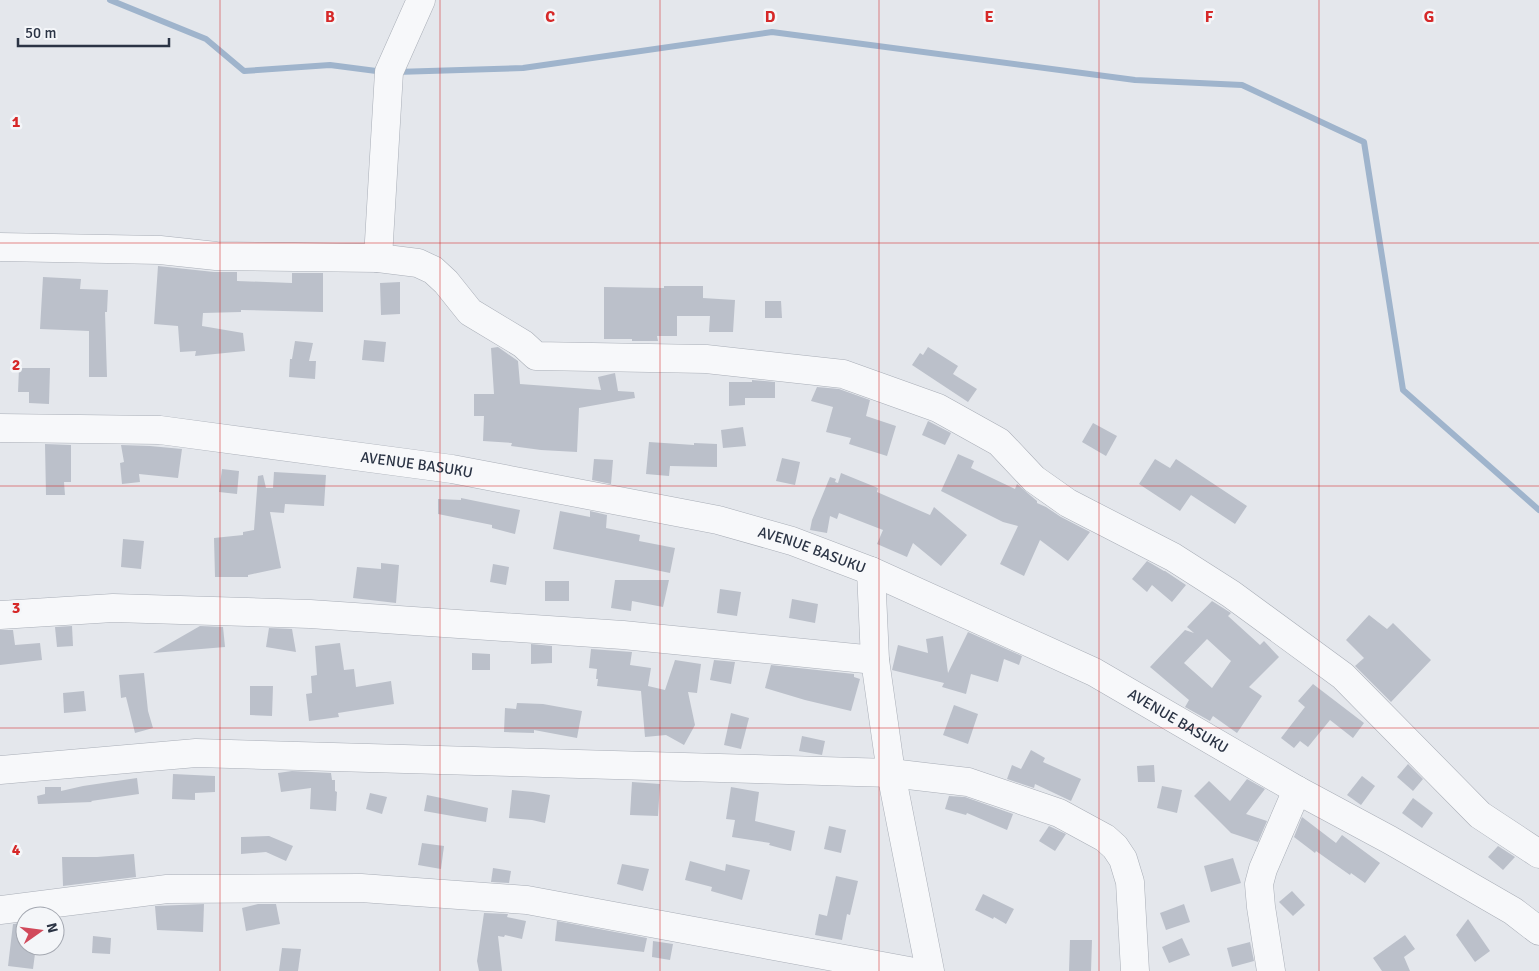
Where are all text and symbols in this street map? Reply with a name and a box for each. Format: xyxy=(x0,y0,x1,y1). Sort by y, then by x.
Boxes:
text: B xyxy=(325,7,335,27)
text: C xyxy=(545,7,555,27)
text: D xyxy=(765,7,776,27)
text: E xyxy=(984,7,994,27)
text: F xyxy=(1205,7,1214,27)
text: G xyxy=(1424,7,1434,27)
scale bar xyxy=(18,15,169,47)
text: 50 m xyxy=(25,24,56,42)
text: 1 xyxy=(12,112,21,132)
text: 2 xyxy=(12,355,20,375)
street label: AVENUE BASUKU xyxy=(359,448,474,482)
street label: AVENUE BASUKU xyxy=(756,523,868,577)
text: 3 xyxy=(12,598,20,618)
street label: AVENUE BASUKU xyxy=(1125,685,1232,757)
text: 4 xyxy=(12,840,21,860)
north arrow xyxy=(15,906,65,956)
text: N xyxy=(43,921,62,935)

